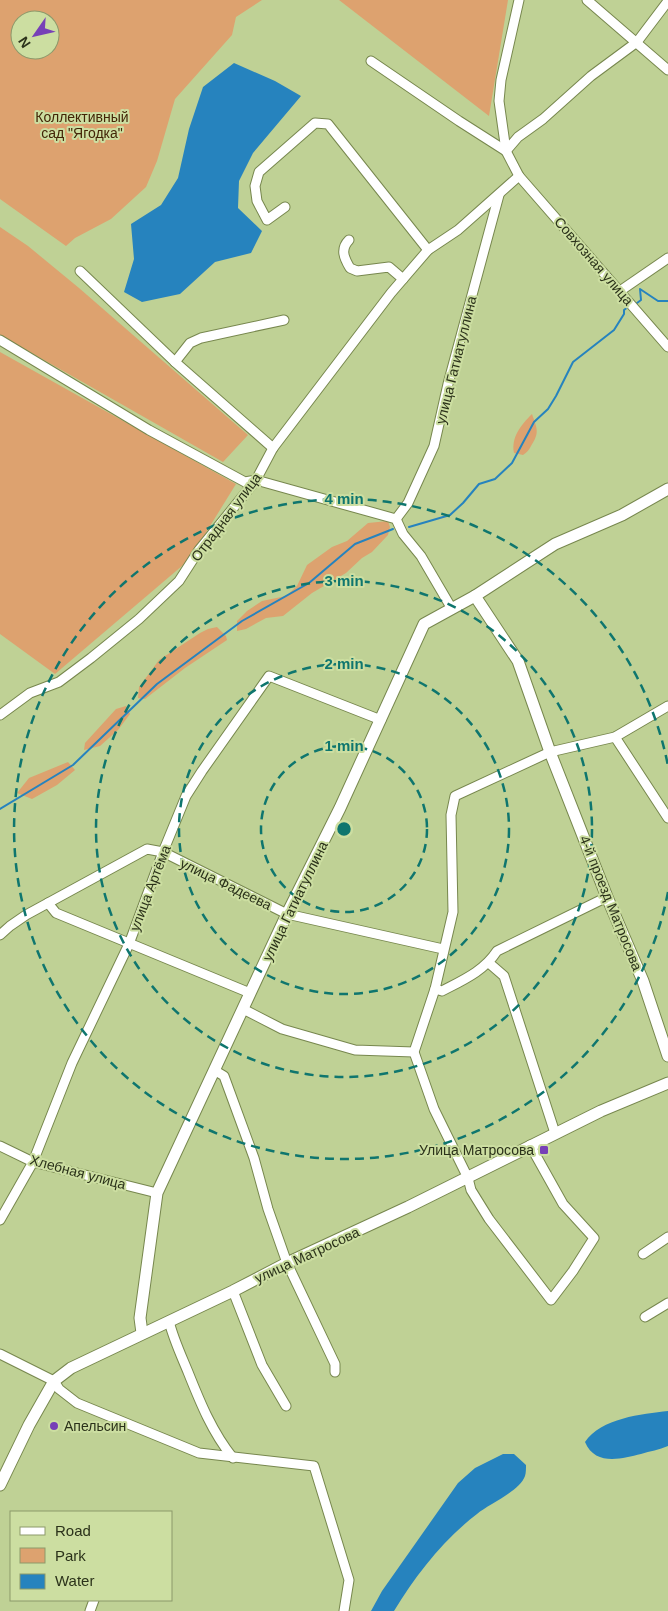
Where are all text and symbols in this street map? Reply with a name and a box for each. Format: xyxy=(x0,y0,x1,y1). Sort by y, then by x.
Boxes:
north arrow xyxy=(10,10,60,60)
text: N xyxy=(15,34,34,51)
park label: Коллективный сад "Ягодка" xyxy=(35,109,129,141)
street label: Совхозная улица xyxy=(551,214,637,309)
street label: улица Гатиатуллина xyxy=(432,294,480,426)
street label: Отрадная улица xyxy=(188,469,265,564)
text: 4 min xyxy=(324,490,364,507)
text: 3 min xyxy=(324,572,364,589)
text: 2 min xyxy=(324,655,364,672)
text: 1 min xyxy=(324,737,364,754)
centre of rings xyxy=(335,820,353,838)
street label: 4-й проезд Матросова xyxy=(577,833,646,973)
street label: улица Гатиатуллина xyxy=(259,838,331,964)
street label: улица Артёма xyxy=(126,843,174,933)
street label: улица Фадеева xyxy=(178,855,274,913)
place label: Улица Матросова xyxy=(419,1142,534,1158)
marker: Улица Матросова xyxy=(538,1144,550,1156)
street label: Хлебная улица xyxy=(28,1152,128,1193)
street label: улица Матросова xyxy=(252,1224,362,1286)
place label: Апельсин xyxy=(64,1418,126,1434)
marker: Апельсин xyxy=(48,1420,60,1432)
legend xyxy=(10,1511,172,1601)
text: Road xyxy=(55,1522,91,1539)
text: Park xyxy=(55,1547,86,1564)
text: Water xyxy=(55,1572,94,1589)

